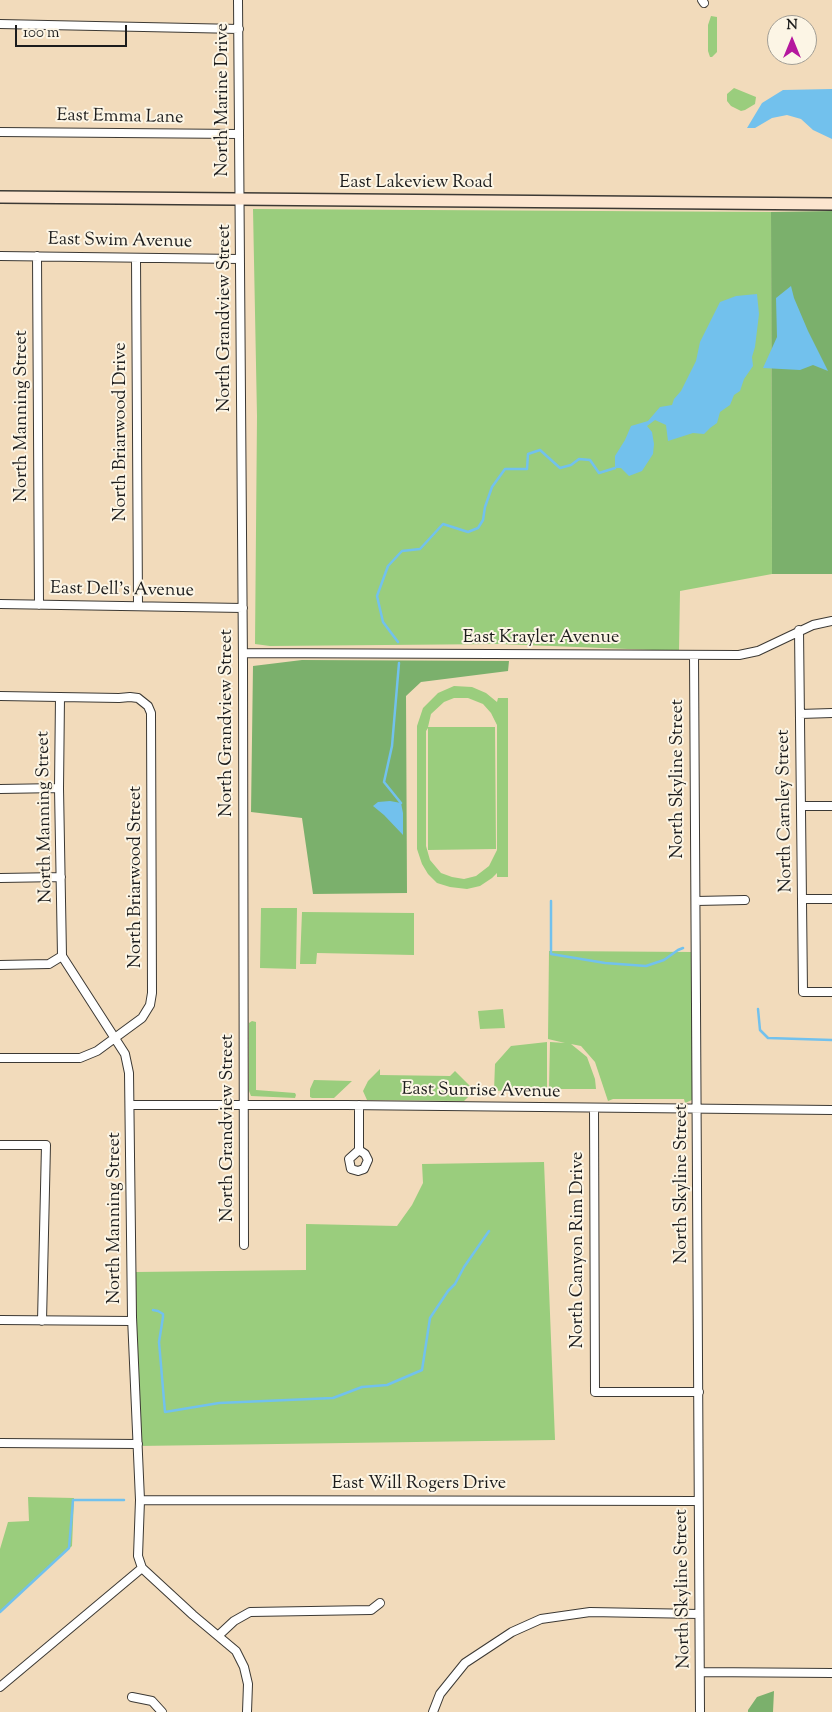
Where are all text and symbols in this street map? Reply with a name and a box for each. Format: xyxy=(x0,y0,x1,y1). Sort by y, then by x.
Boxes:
scale bar xyxy=(18,15,130,47)
north arrow xyxy=(767,15,817,65)
text: N xyxy=(786,16,798,36)
text: 100 m xyxy=(23,23,59,44)
street label: North Marine Drive xyxy=(213,23,235,177)
street label: East Emma Lane xyxy=(56,106,184,130)
street label: East Lakeview Road xyxy=(339,173,493,195)
street label: North Grandview Street xyxy=(215,224,237,412)
street label: East Swim Avenue xyxy=(48,230,192,254)
street label: North Manning Street xyxy=(12,330,34,502)
street label: North Briarwood Drive xyxy=(111,342,133,522)
street label: East Dell's Avenue xyxy=(50,579,194,603)
street label: East Krayler Avenue xyxy=(463,628,619,650)
street label: North Grandview Street xyxy=(217,629,239,817)
street label: North Skyline Street xyxy=(668,699,690,859)
street label: North Carnley Street xyxy=(774,729,798,893)
street label: North Manning Street xyxy=(34,731,58,903)
street label: North Briarwood Street xyxy=(126,786,148,968)
street label: North Grandview Street xyxy=(218,1034,240,1222)
street label: East Sunrise Avenue xyxy=(401,1080,561,1104)
street label: North Skyline Street xyxy=(672,1104,694,1264)
street label: North Manning Street xyxy=(105,1132,127,1304)
street label: North Canyon Rim Drive xyxy=(568,1152,590,1348)
street label: East Will Rogers Drive xyxy=(332,1474,506,1496)
street label: North Skyline Street xyxy=(672,1509,696,1669)

